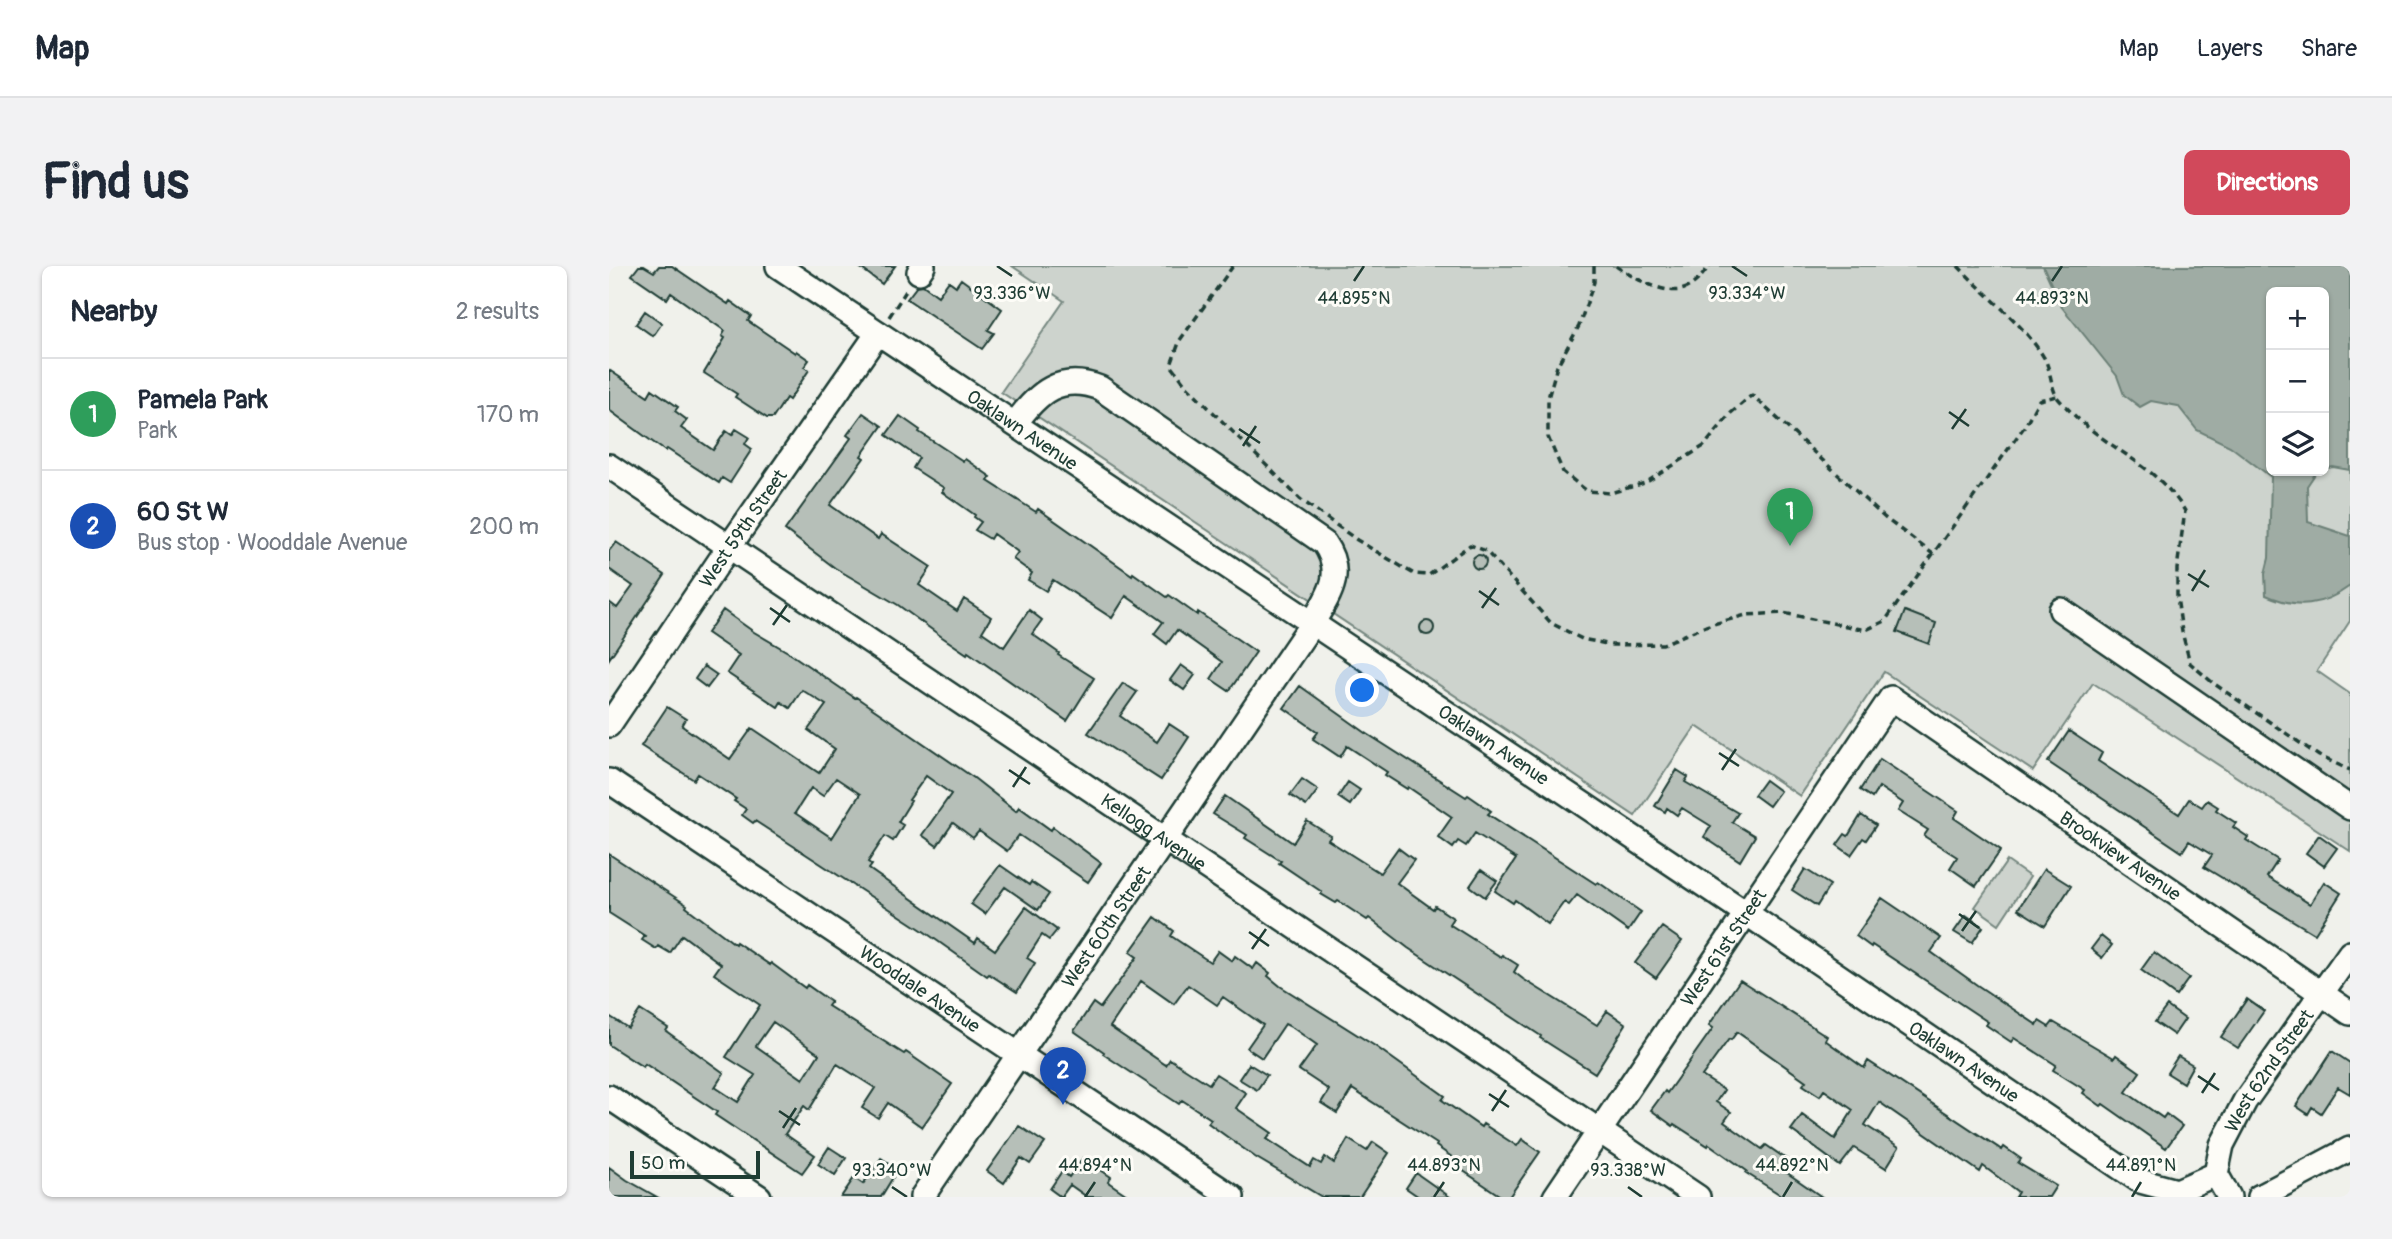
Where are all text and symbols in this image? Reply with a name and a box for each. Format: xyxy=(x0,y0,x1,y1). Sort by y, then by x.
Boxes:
text: Map xyxy=(35,28,90,69)
text: Map xyxy=(2119,34,2159,63)
text: Layers xyxy=(2197,34,2263,63)
text: Share xyxy=(2301,34,2357,63)
button: Directions xyxy=(2184,150,2350,215)
text: Find us xyxy=(42,152,189,213)
text: 93.336°W xyxy=(973,282,1051,305)
text: 93.334°W xyxy=(1708,282,1786,305)
text: 44.895°N xyxy=(1318,287,1390,310)
text: 44.893°N xyxy=(2015,287,2089,310)
map controls xyxy=(2266,287,2329,476)
button: + xyxy=(2266,287,2329,350)
text: Nearby xyxy=(70,293,157,330)
text: 2 results xyxy=(456,297,539,326)
button: − xyxy=(2266,350,2329,413)
text: Pamela Park xyxy=(137,384,268,416)
street label: Oaklawn Avenue xyxy=(962,385,1082,476)
text: 1 xyxy=(89,400,98,429)
text: 170 m xyxy=(477,400,539,429)
button: layers xyxy=(2266,413,2329,476)
text: Park xyxy=(137,416,177,445)
street label: West 59th Street xyxy=(694,465,793,592)
pin: 1 xyxy=(1767,488,1813,546)
text: 60 St W xyxy=(137,496,229,528)
text: 2 xyxy=(87,512,99,541)
text: 200 m xyxy=(469,512,539,541)
text: Bus stop · Wooddale Avenue xyxy=(137,528,407,557)
your location xyxy=(1345,673,1379,707)
street label: Oaklawn Avenue xyxy=(1433,700,1554,791)
street label: Kellogg Avenue xyxy=(1096,789,1211,877)
street label: Brookview Avenue xyxy=(2055,806,2186,907)
street label: West 60th Street xyxy=(1057,861,1157,993)
street label: West 61st Street xyxy=(1676,884,1772,1011)
street label: Wooddale Avenue xyxy=(854,940,985,1039)
street label: West 62nd Street xyxy=(2220,1005,2319,1137)
street label: Oaklawn Avenue xyxy=(1904,1016,2024,1109)
pin: 2 xyxy=(1040,1047,1086,1105)
scale bar xyxy=(630,1148,759,1180)
text: 50 m xyxy=(641,1151,685,1175)
text: 44.894°N xyxy=(1058,1154,1132,1177)
text: 44.893°N xyxy=(1407,1154,1481,1177)
text: 44.892°N xyxy=(1755,1154,1829,1177)
text: 44.891°N xyxy=(2106,1154,2176,1177)
text: 93.340°W xyxy=(852,1159,932,1182)
text: 93.338°W xyxy=(1590,1159,1666,1182)

